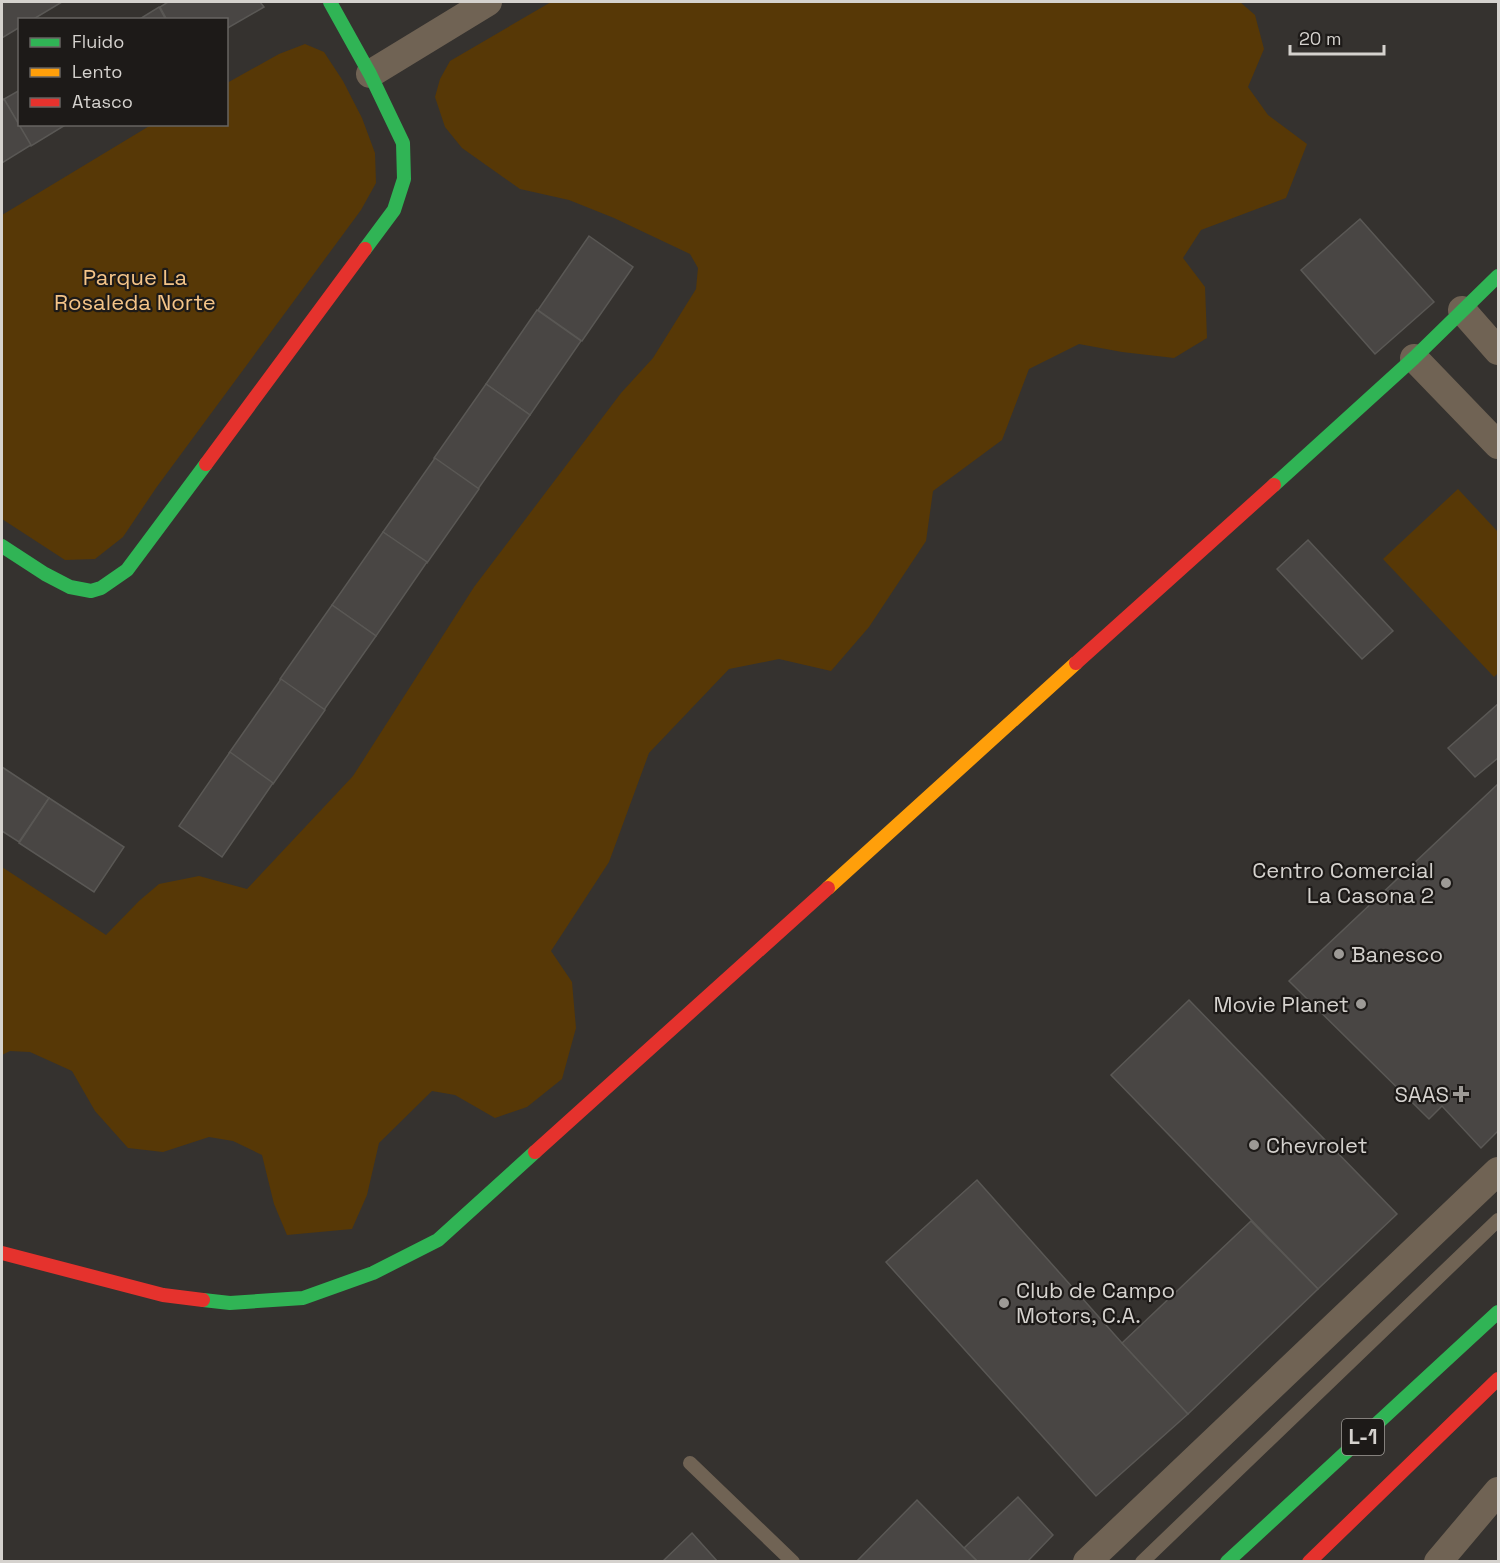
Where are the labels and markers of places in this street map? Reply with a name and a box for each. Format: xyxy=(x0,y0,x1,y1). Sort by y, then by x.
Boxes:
place label: Centro Comercial La Casona 2 xyxy=(1252,856,1434,909)
marker: Centro Comercial La Casona 2 xyxy=(1439,876,1453,890)
place label: Banesco xyxy=(1351,940,1443,968)
marker: Banesco xyxy=(1332,947,1346,961)
place label: Movie Planet xyxy=(1213,990,1349,1018)
marker: Movie Planet xyxy=(1354,997,1368,1011)
place label: SAAS xyxy=(1394,1080,1449,1108)
marker: SAAS xyxy=(1454,1087,1468,1101)
place label: Chevrolet xyxy=(1266,1131,1368,1159)
marker: Chevrolet xyxy=(1247,1138,1261,1152)
place label: Club de Campo Motors, C.A. xyxy=(1016,1276,1175,1329)
marker: Club de Campo Motors, C.A. xyxy=(997,1296,1011,1310)

